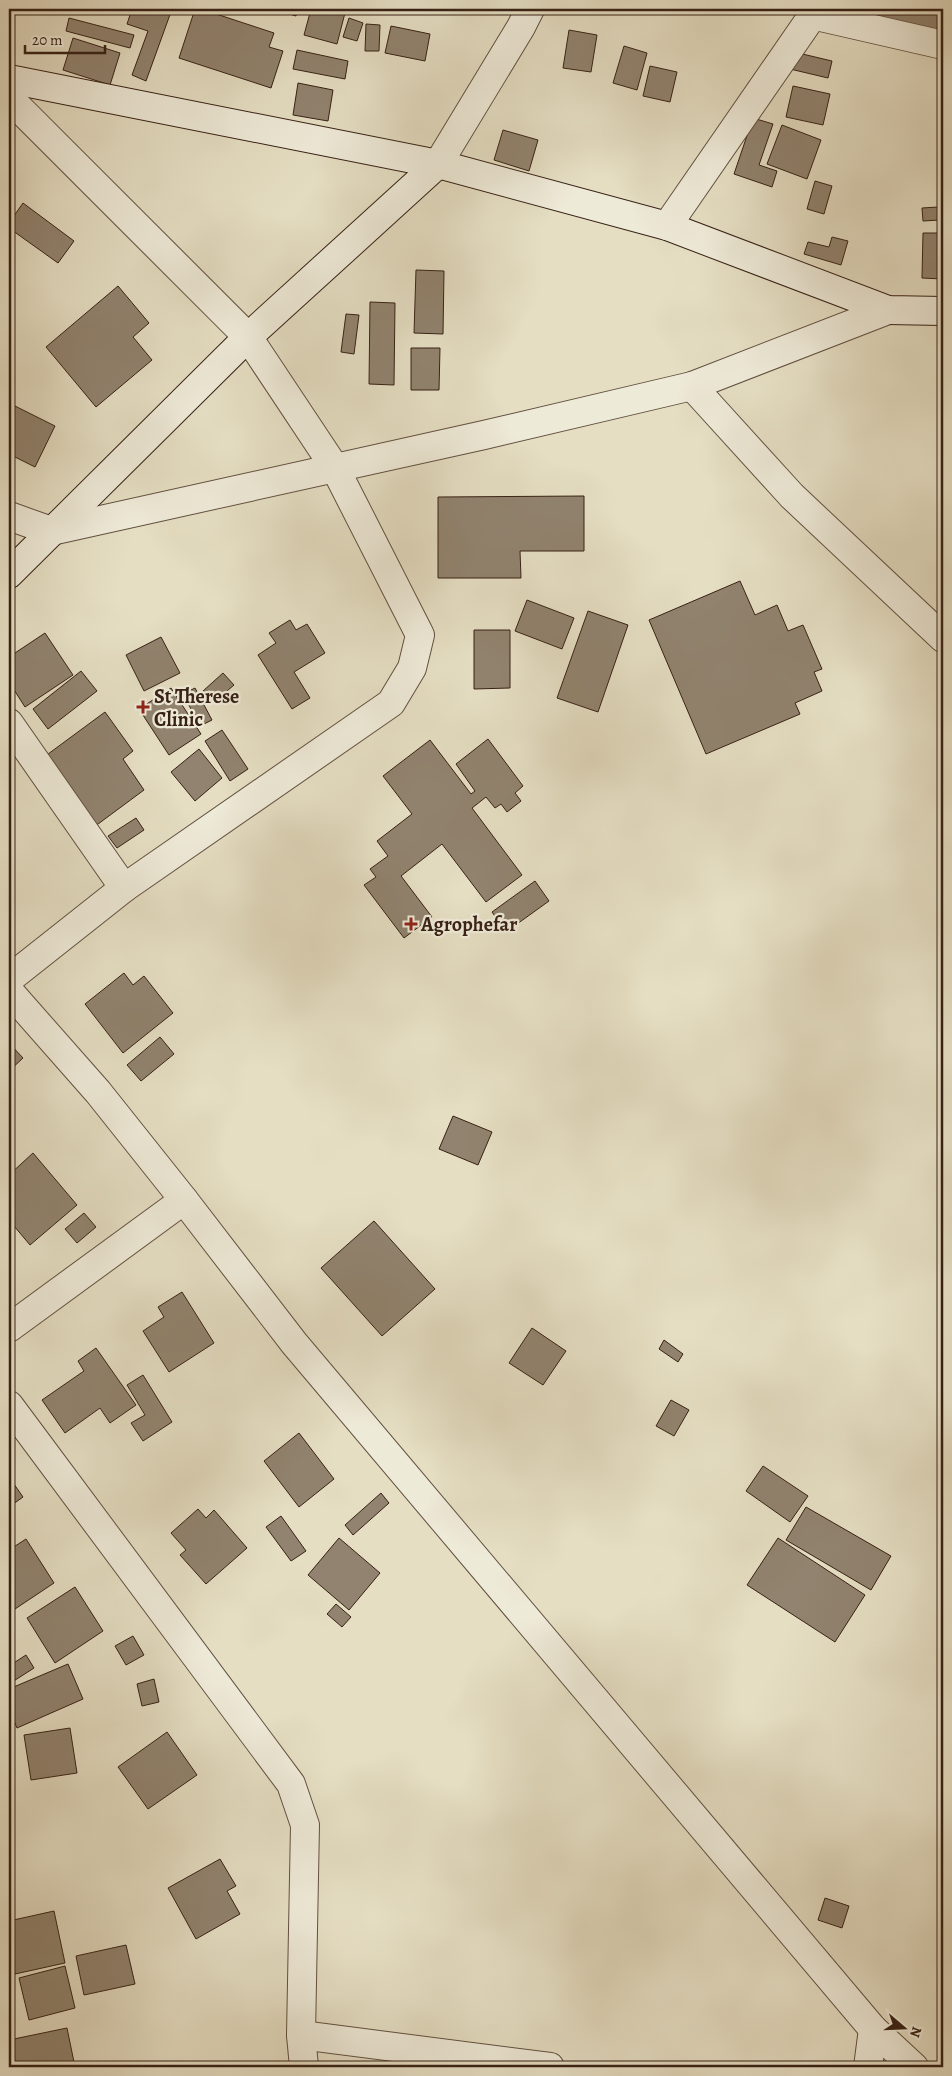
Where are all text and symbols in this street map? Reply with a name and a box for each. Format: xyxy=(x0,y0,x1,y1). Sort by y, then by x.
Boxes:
scale bar xyxy=(25,22,105,54)
text: 20 m xyxy=(32,30,63,50)
place label: St Therese Clinic xyxy=(154,683,239,733)
marker: St Therese Clinic xyxy=(136,700,150,714)
place label: Agrophefar xyxy=(420,911,517,938)
marker: Agrophefar xyxy=(405,918,417,930)
north arrow xyxy=(880,2004,930,2054)
text: N xyxy=(905,2024,926,2040)

